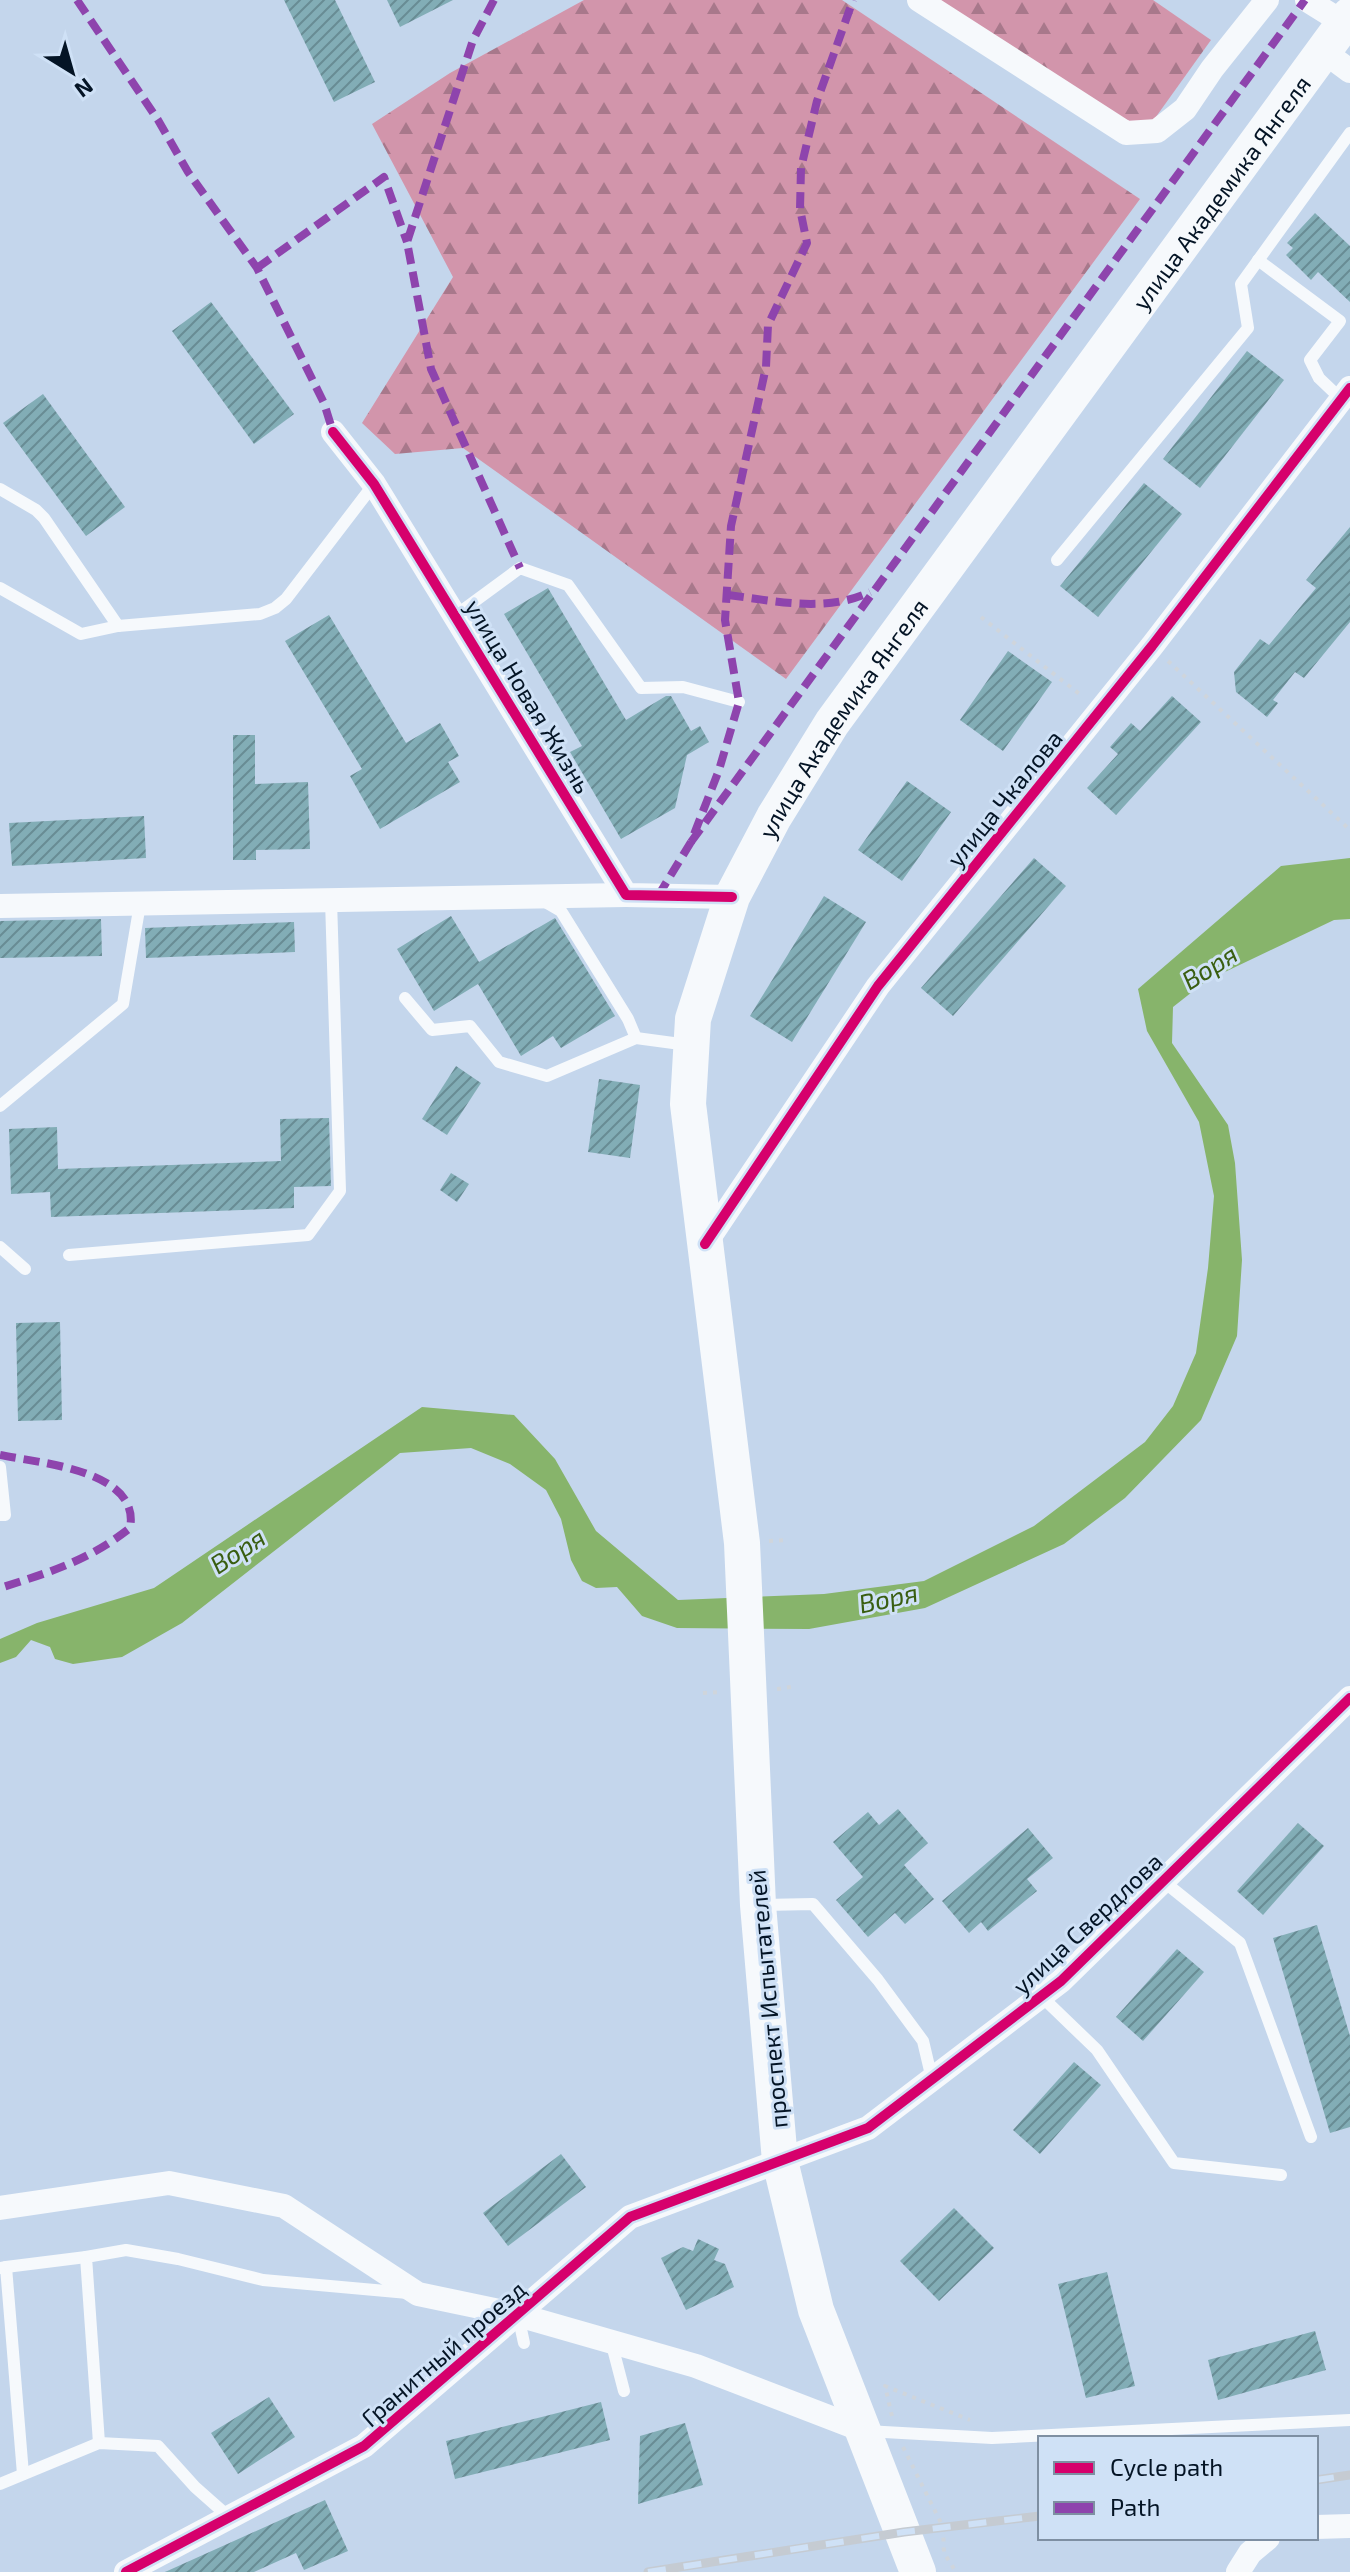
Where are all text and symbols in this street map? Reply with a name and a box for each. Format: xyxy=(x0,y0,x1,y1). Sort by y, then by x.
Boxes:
north arrow xyxy=(32,32,112,112)
street label: улица Академика Янгеля xyxy=(1125,69,1316,315)
text: N xyxy=(70,74,99,104)
street label: улица Академика Янгеля xyxy=(751,592,933,843)
street label: улица Новая Жизнь xyxy=(459,594,598,799)
street label: улица Чкалова xyxy=(940,724,1069,873)
water label: Воря xyxy=(1175,937,1243,995)
water label: Воря xyxy=(203,1521,271,1579)
water label: Воря xyxy=(856,1576,920,1618)
street label: улица Свердлова xyxy=(1006,1846,1169,2001)
street label: проспект Испытателей xyxy=(741,1868,793,2130)
street label: Гранитный проезд xyxy=(355,2274,531,2432)
legend xyxy=(1038,2436,1318,2540)
text: Cycle path xyxy=(1110,2452,1223,2481)
text: Path xyxy=(1110,2492,1160,2521)

